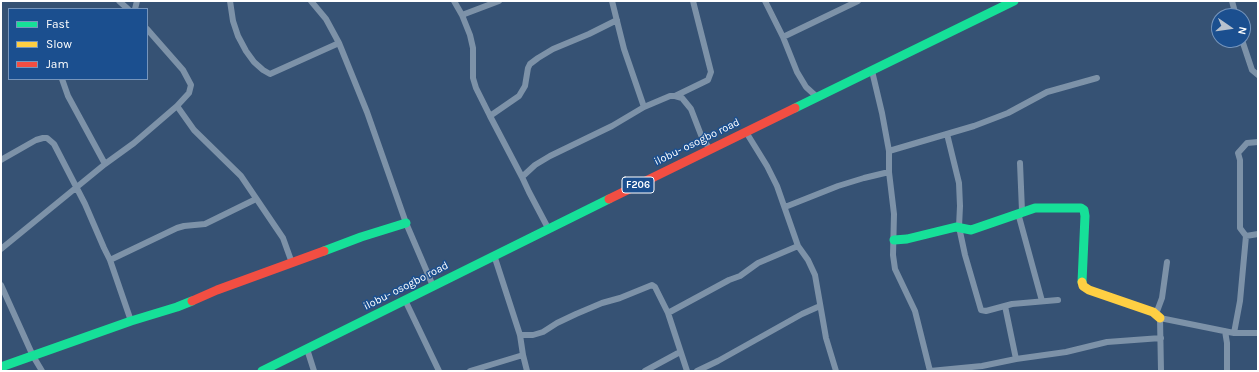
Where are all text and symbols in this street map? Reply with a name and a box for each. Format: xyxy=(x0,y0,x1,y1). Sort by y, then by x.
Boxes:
legend xyxy=(8,8,148,80)
north arrow xyxy=(1211,8,1251,48)
text: Fast xyxy=(46,17,69,31)
text: N xyxy=(1235,25,1249,36)
text: Slow xyxy=(46,37,72,51)
text: Jam xyxy=(46,57,69,71)
street label: ilobu- osogbo road xyxy=(652,116,742,168)
road number: F206 xyxy=(622,177,654,193)
street label: ilobu- osogbo road xyxy=(361,259,451,313)

